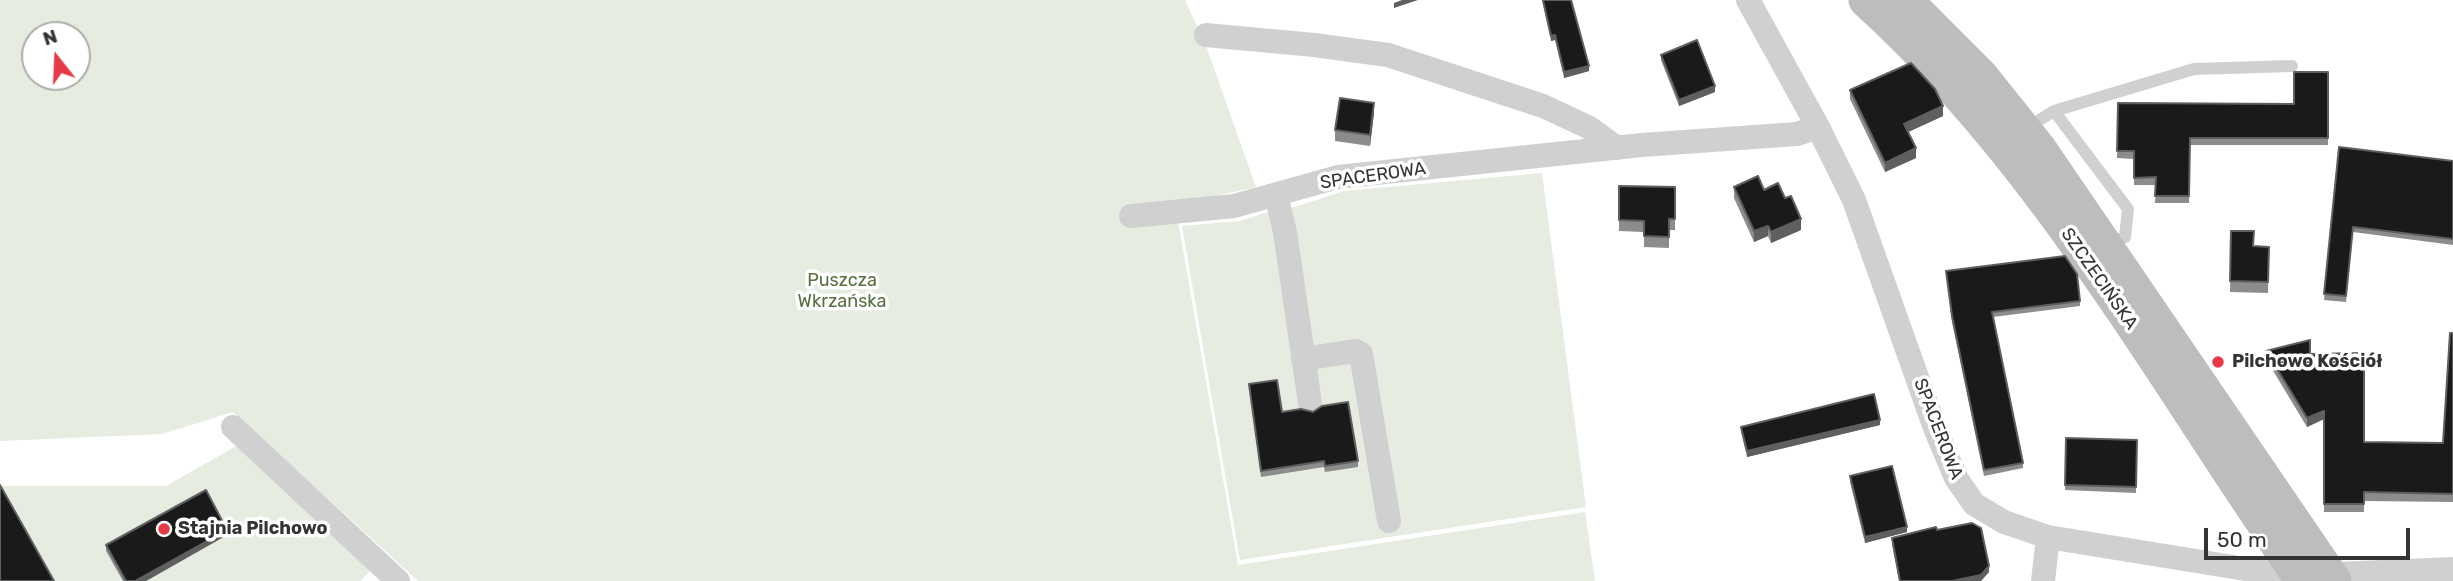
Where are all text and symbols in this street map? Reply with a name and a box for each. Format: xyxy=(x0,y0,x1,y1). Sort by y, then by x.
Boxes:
north arrow xyxy=(21,21,91,91)
text: N xyxy=(40,24,60,51)
street label: SPACEROWA xyxy=(1319,158,1427,194)
street label: SZCZECIŃSKA xyxy=(2056,224,2142,334)
park label: Puszcza Wkrzańska xyxy=(798,270,886,312)
place label: Pilchowo Kościół xyxy=(2232,351,2382,373)
marker: Pilchowo Kościół xyxy=(2210,354,2226,370)
street label: SPACEROWA xyxy=(1909,375,1967,483)
scale bar xyxy=(2208,514,2414,558)
place label: Stajnia Pilchowo xyxy=(178,518,327,540)
marker: Stajnia Pilchowo xyxy=(156,521,172,537)
text: 50 m xyxy=(2217,527,2267,552)

